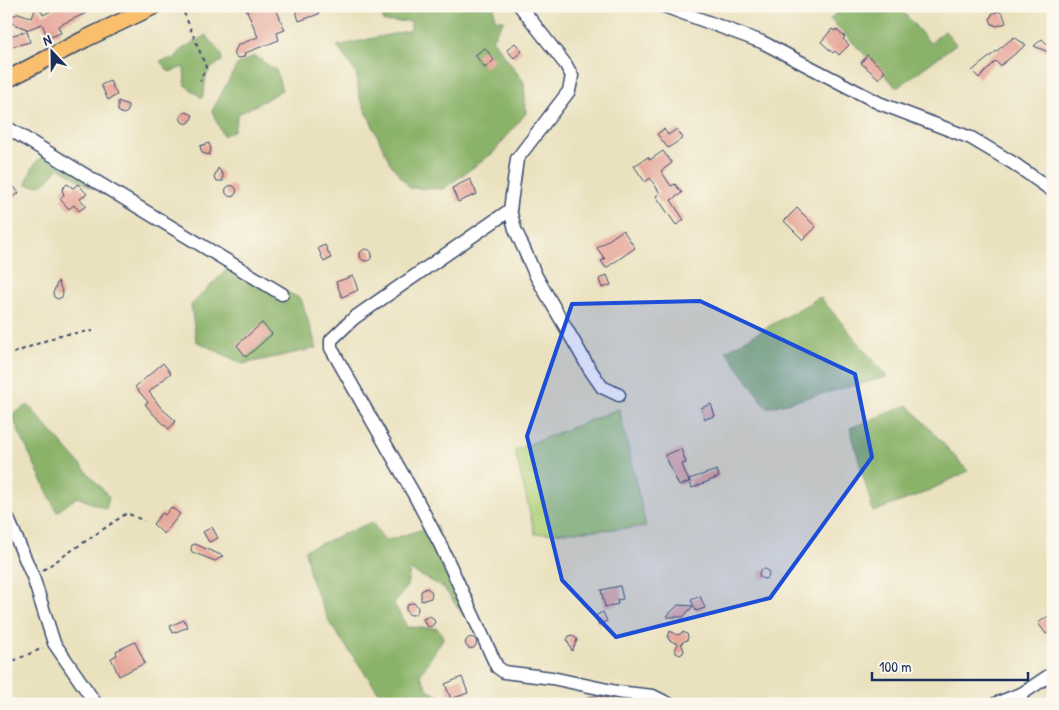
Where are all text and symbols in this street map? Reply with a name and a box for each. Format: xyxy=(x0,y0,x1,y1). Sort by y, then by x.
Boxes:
north arrow xyxy=(28,28,78,78)
text: N xyxy=(40,29,54,50)
scale bar xyxy=(872,650,1028,682)
text: 100 m xyxy=(879,656,912,677)

